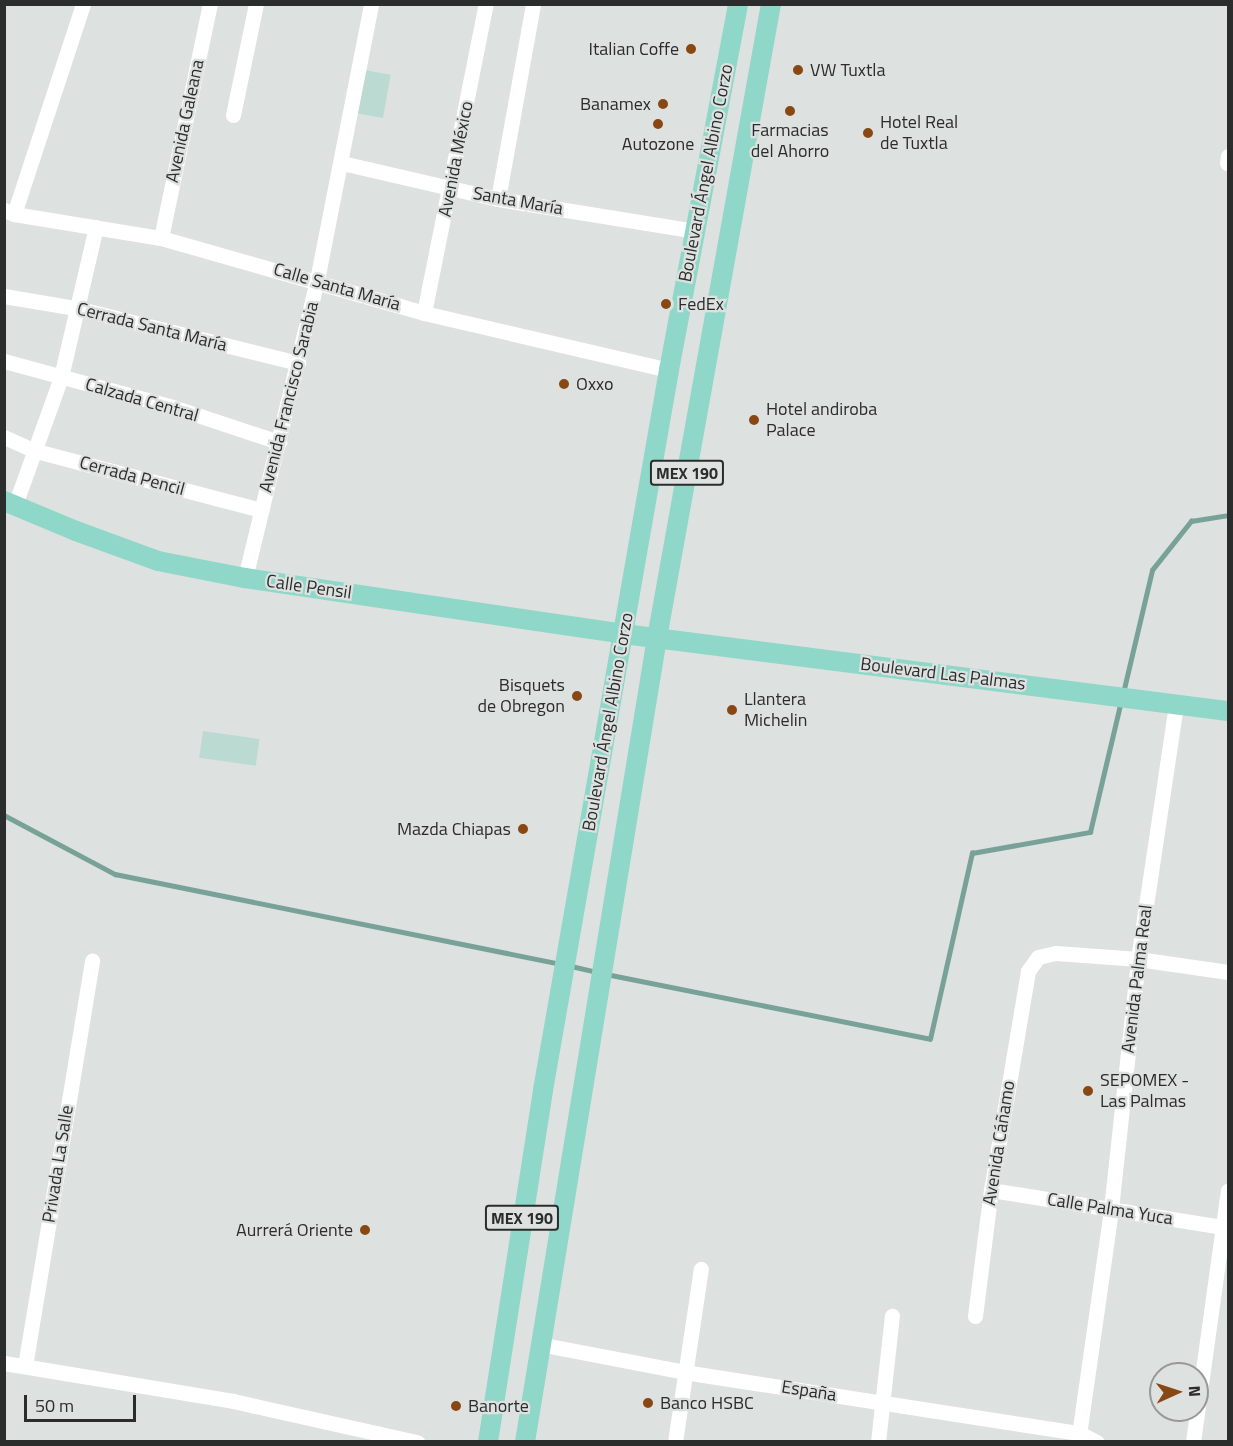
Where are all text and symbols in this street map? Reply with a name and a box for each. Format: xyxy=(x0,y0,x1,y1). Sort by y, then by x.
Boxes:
place label: Italian Coffe xyxy=(589,38,679,60)
marker: Italian Coffe xyxy=(684,42,698,56)
street label: Avenida Galeana xyxy=(161,58,209,184)
place label: VW Tuxtla xyxy=(810,59,885,81)
street label: Boulevard Ángel Albino Corzo xyxy=(674,62,738,284)
marker: VW Tuxtla xyxy=(791,63,805,77)
place label: Banamex xyxy=(580,93,651,115)
marker: Banamex xyxy=(656,97,670,111)
street label: Avenida México xyxy=(434,99,478,219)
marker: Farmacias del Ahorro xyxy=(783,104,797,118)
place label: Hotel Real de Tuxtla xyxy=(880,112,958,154)
marker: Autozone xyxy=(651,117,665,131)
place label: Farmacias del Ahorro xyxy=(751,120,829,162)
marker: Hotel Real de Tuxtla xyxy=(861,126,875,140)
place label: Autozone xyxy=(622,133,694,155)
street label: Santa María xyxy=(471,182,565,220)
street label: Calle Santa María xyxy=(271,259,403,315)
place label: FedEx xyxy=(678,293,724,315)
marker: FedEx xyxy=(659,297,673,311)
street label: Cerrada Santa María xyxy=(75,298,229,356)
street label: Avenida Francisco Sarabia xyxy=(255,299,323,495)
place label: Oxxo xyxy=(576,373,613,395)
street label: Calzada Central xyxy=(83,374,201,426)
marker: Oxxo xyxy=(557,377,571,391)
place label: Hotel andiroba Palace xyxy=(766,399,877,442)
marker: Hotel andiroba Palace xyxy=(747,413,761,427)
street label: Cerrada Pencil xyxy=(77,452,187,500)
road number: MEX 190 xyxy=(650,460,724,486)
street label: Calle Pensil xyxy=(265,570,353,604)
street label: Boulevard Ángel Albino Corzo xyxy=(578,611,638,833)
street label: Boulevard Las Palmas xyxy=(859,653,1027,695)
place label: Bisquets de Obregon xyxy=(478,675,565,718)
marker: Bisquets de Obregon xyxy=(570,689,584,703)
place label: Llantera Michelin xyxy=(744,689,807,732)
marker: Llantera Michelin xyxy=(725,703,739,717)
place label: Mazda Chiapas xyxy=(397,818,511,840)
marker: Mazda Chiapas xyxy=(516,822,530,836)
street label: Avenida Palma Real xyxy=(1117,904,1157,1054)
place label: SEPOMEX - Las Palmas xyxy=(1100,1070,1189,1112)
street label: Avenida Cáñamo xyxy=(978,1079,1020,1207)
marker: SEPOMEX - Las Palmas xyxy=(1081,1084,1095,1098)
street label: Privada La Salle xyxy=(38,1104,78,1224)
street label: Calle Palma Yuca xyxy=(1046,1188,1174,1230)
road number: MEX 190 xyxy=(484,1205,560,1231)
place label: Aurrerá Oriente xyxy=(236,1219,353,1241)
marker: Aurrerá Oriente xyxy=(358,1223,372,1237)
north arrow xyxy=(1149,1362,1209,1422)
street label: España xyxy=(780,1376,838,1406)
scale bar xyxy=(27,1383,140,1421)
text: N xyxy=(1183,1385,1207,1397)
text: 50 m xyxy=(35,1392,74,1419)
place label: Banco HSBC xyxy=(660,1392,754,1414)
place label: Banorte xyxy=(468,1395,529,1417)
marker: Banco HSBC xyxy=(641,1396,655,1410)
marker: Banorte xyxy=(449,1399,463,1413)

